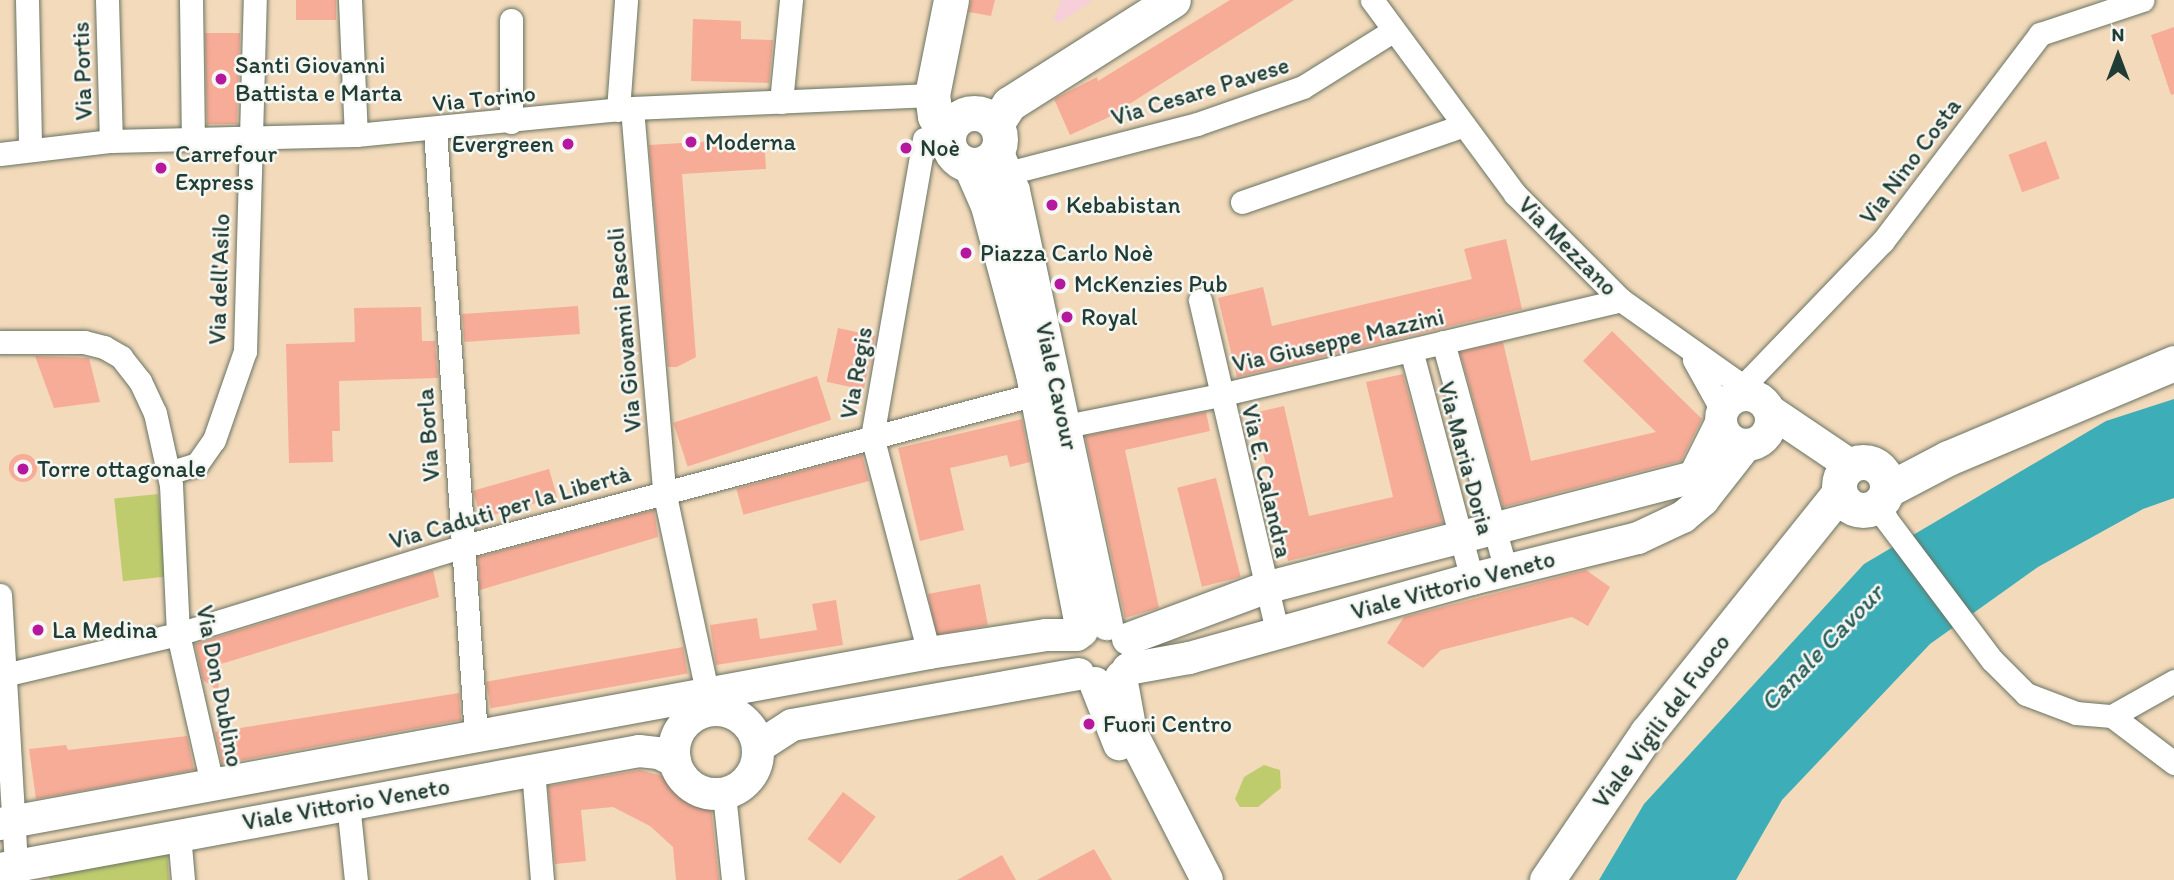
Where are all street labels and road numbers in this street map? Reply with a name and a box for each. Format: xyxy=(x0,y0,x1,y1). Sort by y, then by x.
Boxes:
street label: Via Portis xyxy=(66,21,98,121)
street label: Via Cesare Pavese xyxy=(1108,50,1292,132)
street label: Via Torino xyxy=(432,78,536,118)
street label: Via Nino Costa xyxy=(1853,92,1967,230)
street label: Via Mezzano xyxy=(1513,191,1623,301)
street label: Via dell'Asilo xyxy=(202,213,236,345)
street label: Via Giovanni Pascoli xyxy=(601,226,647,434)
street label: Via Giuseppe Mazzini xyxy=(1229,302,1447,378)
street label: Viale Cavour xyxy=(1029,320,1085,452)
street label: Via Regis xyxy=(834,325,878,421)
street label: Via Maria Doria xyxy=(1432,378,1500,538)
street label: Via Borla xyxy=(410,387,446,483)
street label: Via E. Calandra xyxy=(1235,402,1299,560)
street label: Via Caduti per la Libertà xyxy=(387,459,633,555)
street label: Viale Vittorio Veneto xyxy=(1348,544,1558,626)
street label: Via Don Dublino xyxy=(190,602,250,770)
street label: Viale Vigili del Fuoco xyxy=(1586,628,1736,814)
street label: Viale Vittorio Veneto xyxy=(240,772,452,836)

